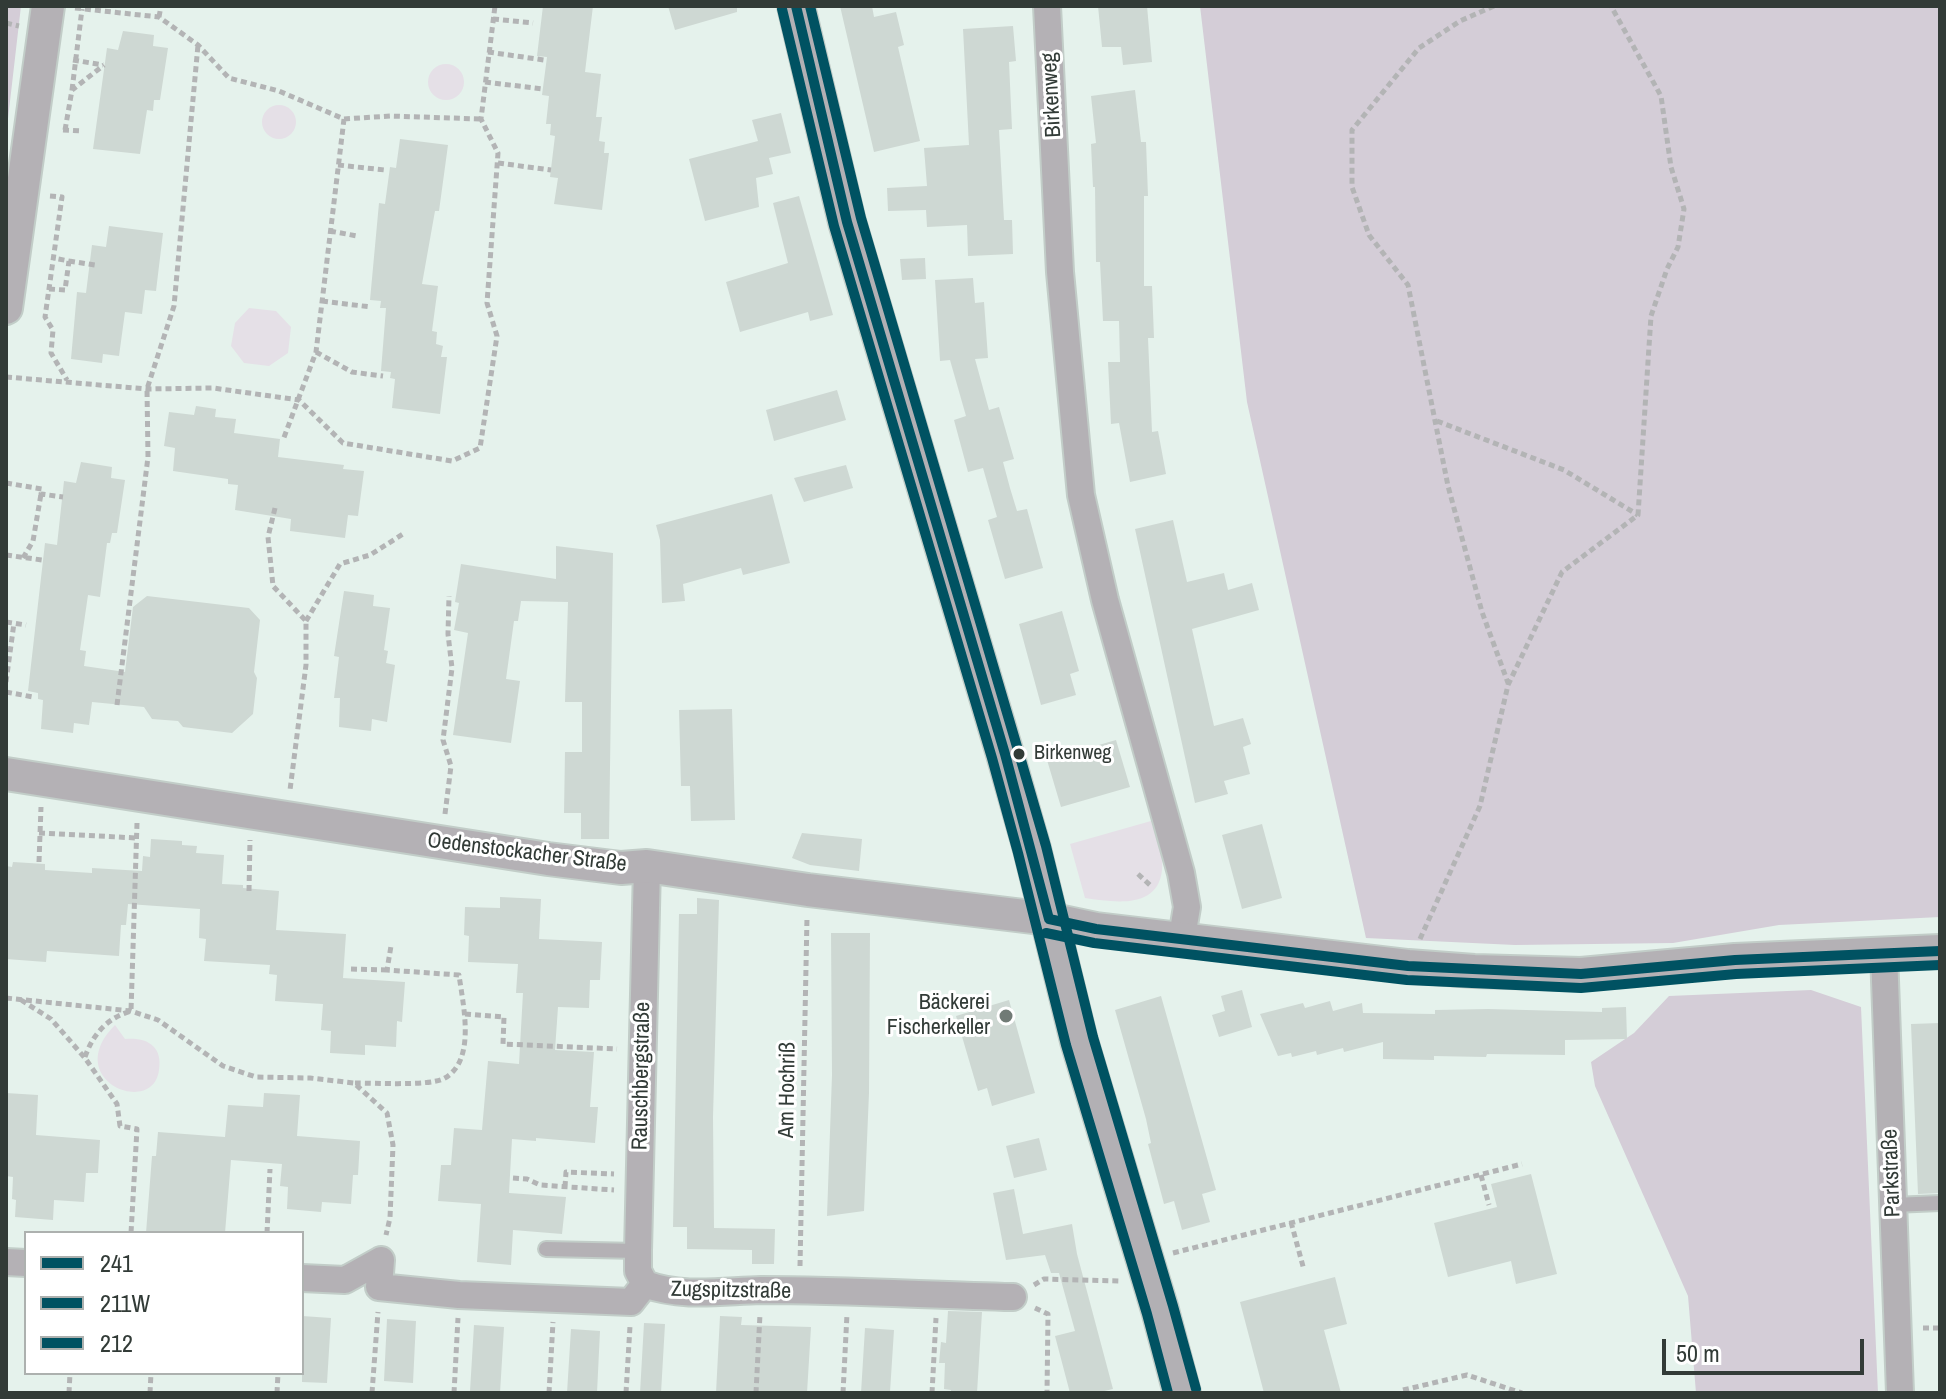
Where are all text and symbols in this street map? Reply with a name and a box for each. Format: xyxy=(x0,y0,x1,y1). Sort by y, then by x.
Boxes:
street label: Birkenweg xyxy=(1037,52,1067,138)
place label: Birkenweg xyxy=(1034,742,1111,766)
marker: Birkenweg xyxy=(1011,746,1027,762)
street label: Oedenstockacher Straße xyxy=(426,828,628,878)
place label: Bäckerei Fischerkeller xyxy=(887,990,990,1042)
street label: Rauschbergstraße xyxy=(628,1002,656,1150)
marker: Bäckerei Fischerkeller xyxy=(997,1007,1015,1025)
street label: Am Hochriß xyxy=(774,1042,802,1138)
street label: Parkstraße xyxy=(1877,1128,1907,1218)
legend xyxy=(24,1231,304,1375)
text: 241 xyxy=(100,1247,133,1279)
street label: Zugspitzstraße xyxy=(671,1277,791,1305)
text: 211W xyxy=(100,1287,150,1319)
scale bar xyxy=(1666,1323,1868,1373)
text: 212 xyxy=(100,1327,133,1359)
text: 50 m xyxy=(1676,1337,1720,1369)

